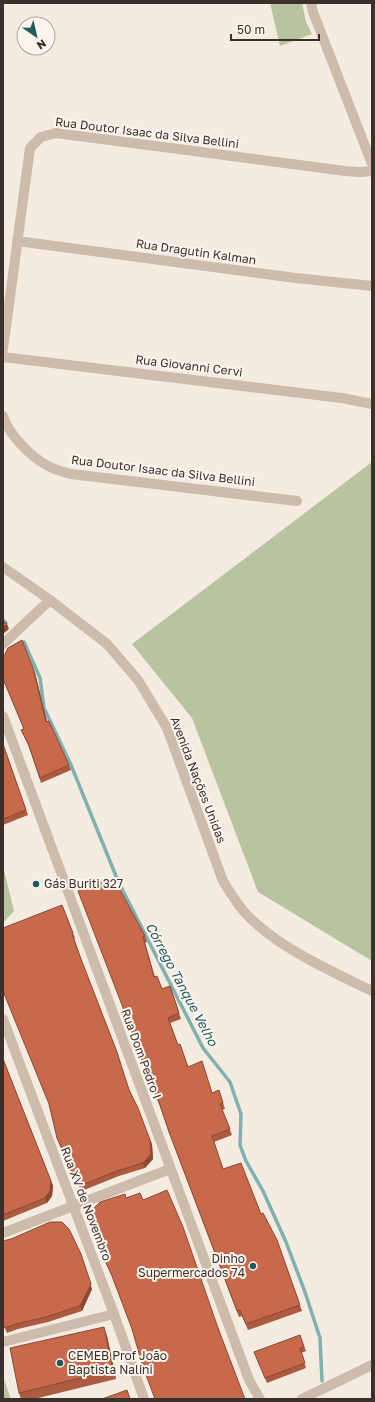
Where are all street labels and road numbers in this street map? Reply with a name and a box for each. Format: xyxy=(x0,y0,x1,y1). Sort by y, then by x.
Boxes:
street label: Rua Doutor Isaac da Silva Bellini xyxy=(54,114,240,151)
street label: Rua Dragutin Kalman xyxy=(135,236,257,267)
street label: Rua Giovanni Cervi xyxy=(135,351,243,380)
street label: Rua Doutor Isaac da Silva Bellini xyxy=(70,452,256,489)
street label: Avenida Nações Unidas xyxy=(167,714,230,845)
street label: Rua Dom Pedro I xyxy=(118,1007,165,1101)
street label: Rua XV de Novembro xyxy=(58,1145,115,1263)

